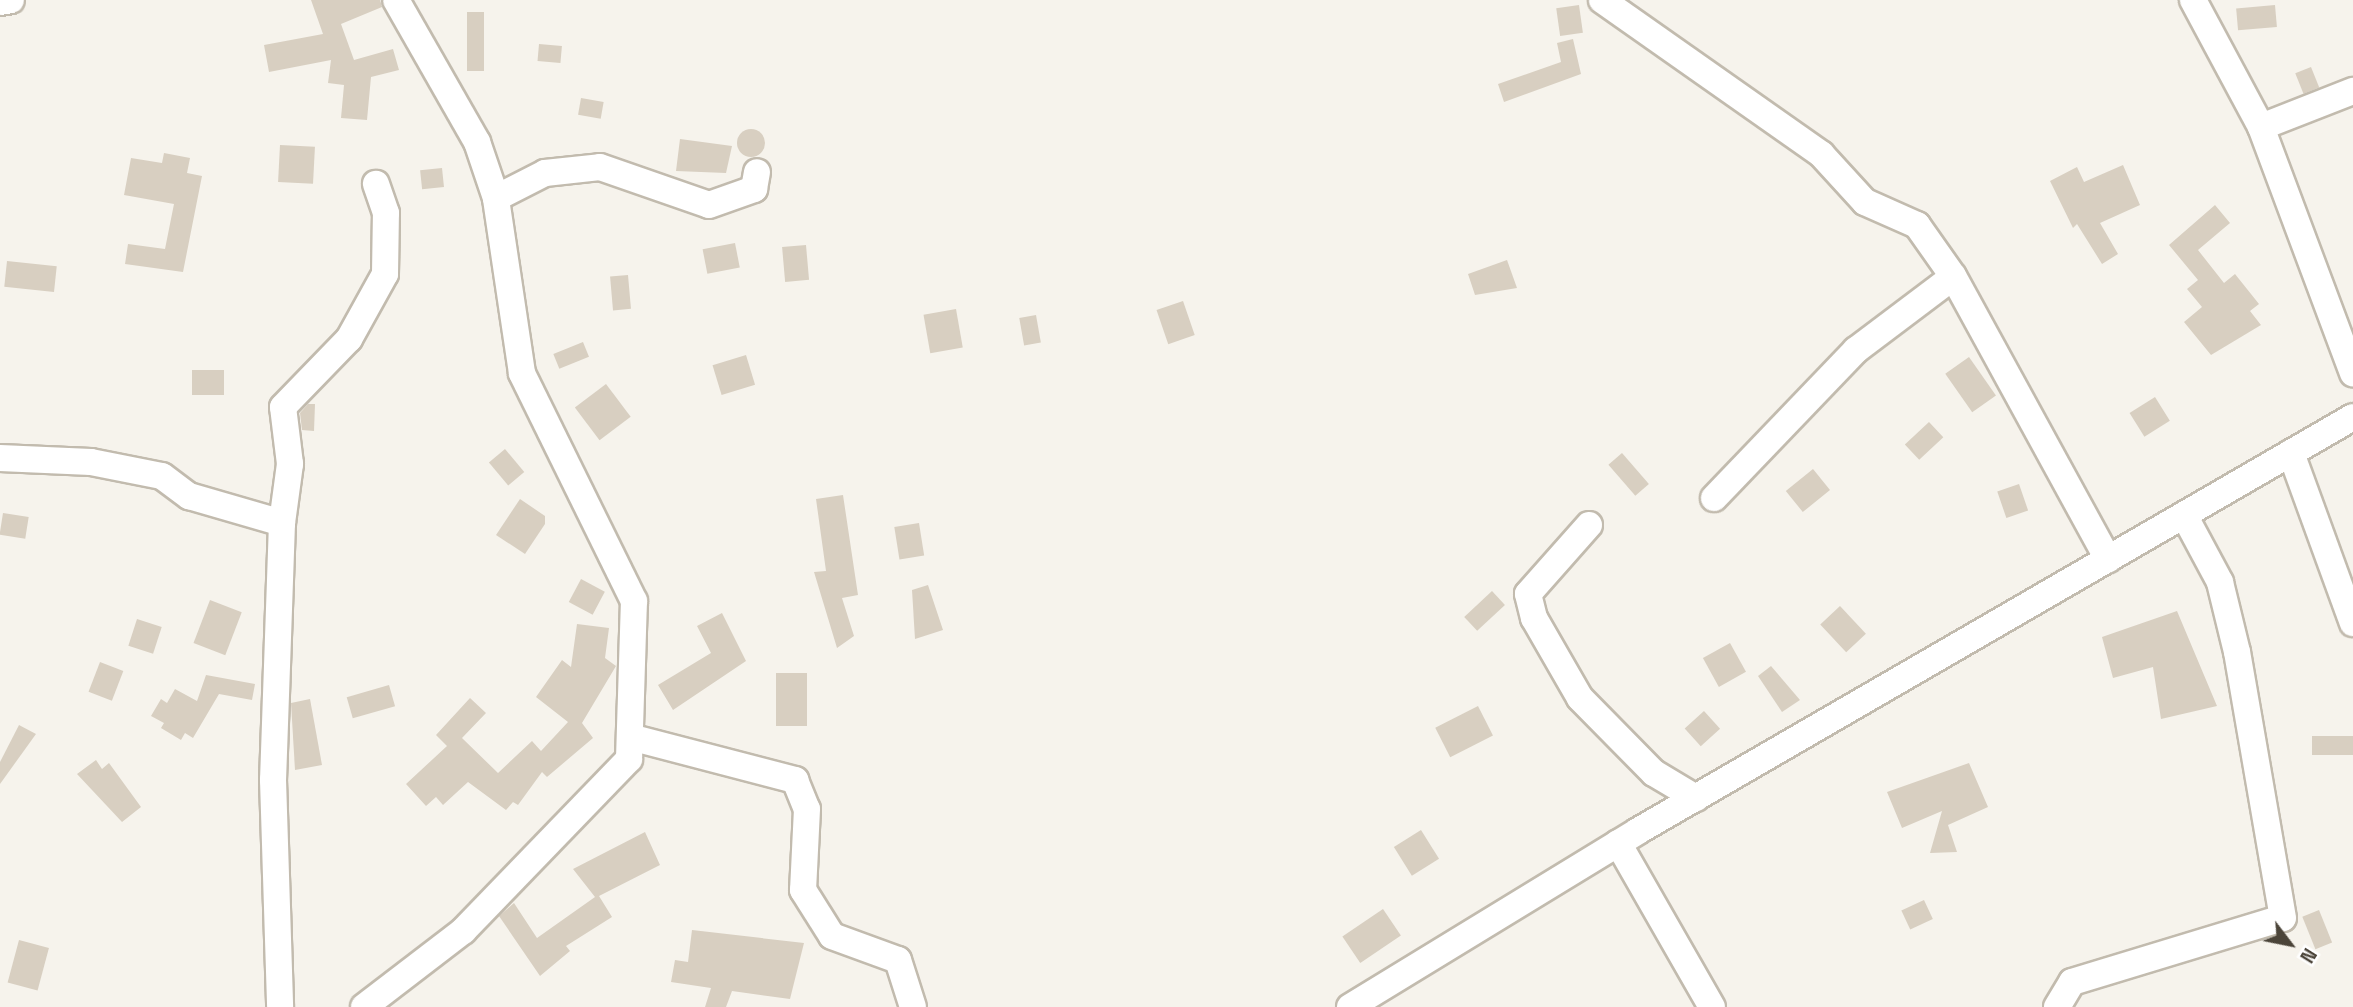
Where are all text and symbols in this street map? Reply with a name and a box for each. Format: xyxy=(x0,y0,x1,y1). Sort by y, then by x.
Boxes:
north arrow xyxy=(2255,909,2325,979)
text: N xyxy=(2294,943,2322,967)

